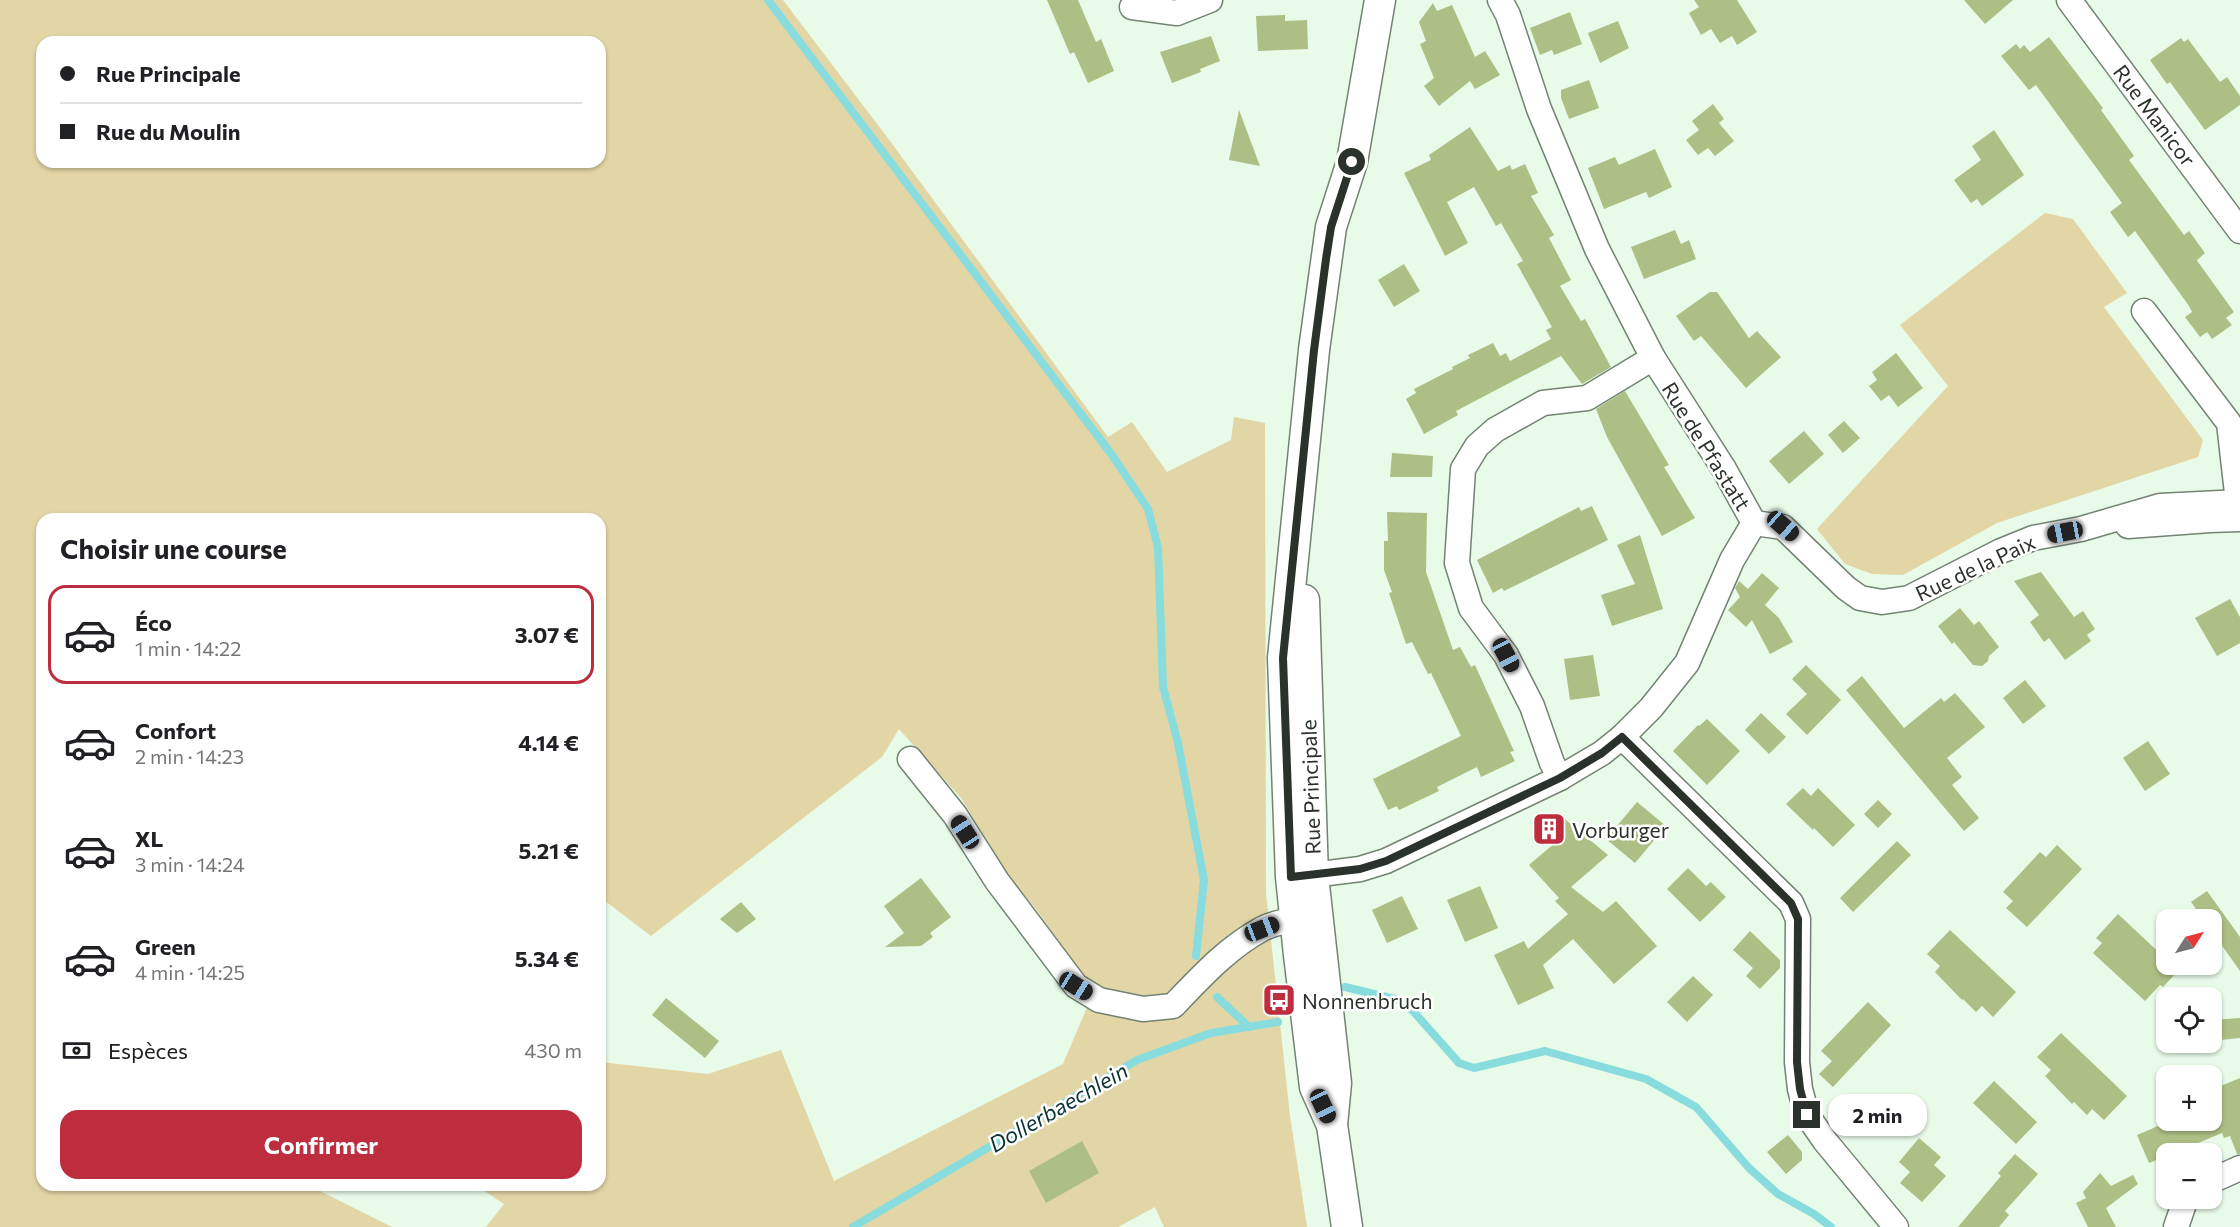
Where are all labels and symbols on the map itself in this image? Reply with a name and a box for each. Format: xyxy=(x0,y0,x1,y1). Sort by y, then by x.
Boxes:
street label: Rue Manicor xyxy=(2109,59,2201,171)
route start xyxy=(1338,148,1365,175)
street label: Rue de Pfastatt xyxy=(1658,377,1756,515)
car xyxy=(1764,507,1802,545)
car xyxy=(2046,520,2084,544)
street label: Rue de la Paix xyxy=(1911,528,2039,606)
car xyxy=(1490,635,1522,675)
street label: Rue Principale xyxy=(1295,719,1325,855)
building icon: Vorburger xyxy=(1531,811,1567,847)
car xyxy=(948,812,982,852)
place label: Vorburger xyxy=(1572,817,1669,842)
north arrow xyxy=(2156,909,2222,975)
car xyxy=(1242,914,1282,944)
car xyxy=(1056,969,1096,1003)
bus stop icon: Nonnenbruch xyxy=(1261,982,1297,1018)
place label: Nonnenbruch xyxy=(1302,988,1433,1013)
water label: Dollerbaechlein xyxy=(984,1056,1132,1158)
car xyxy=(1307,1086,1339,1126)
callout: 2 min xyxy=(1828,1094,1927,1136)
route end xyxy=(1793,1101,1820,1128)

